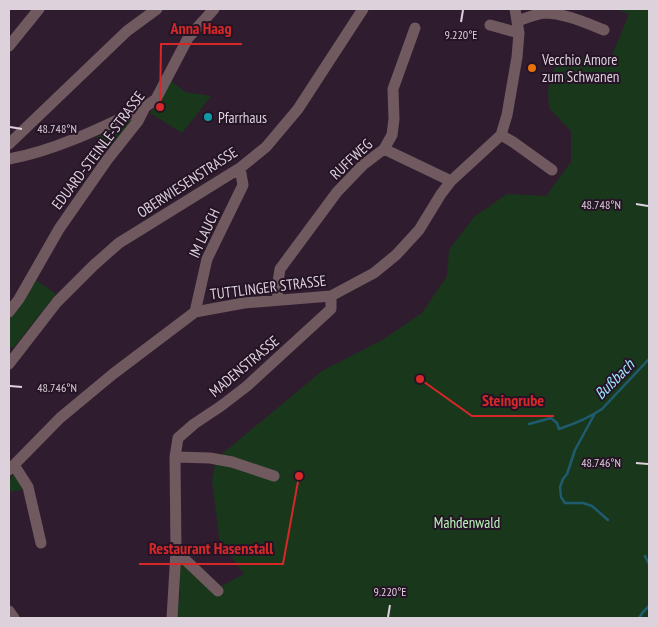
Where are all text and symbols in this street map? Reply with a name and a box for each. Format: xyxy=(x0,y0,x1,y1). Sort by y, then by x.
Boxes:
callout: Anna Haag xyxy=(161,13,242,44)
text: Anna Haag xyxy=(169,18,232,38)
text: 9.220°E xyxy=(445,27,478,42)
place label: Vecchio Amore zum Schwanen xyxy=(541,50,619,86)
marker: Vecchio Amore zum Schwanen xyxy=(526,62,538,74)
street label: EDUARD-STEINLE-STRASSE xyxy=(47,87,149,213)
place label: Pfarrhaus xyxy=(218,108,267,127)
marker: Pfarrhaus xyxy=(202,111,214,123)
text: 48.748°N xyxy=(37,121,77,136)
street label: RUFFWEG xyxy=(326,135,376,183)
street label: OBERWIESENSTRASSE xyxy=(133,143,241,221)
text: 48.748°N xyxy=(581,197,621,212)
street label: IM LAUCH xyxy=(184,205,224,261)
street label: TUTTLINGER STRASSE xyxy=(209,270,327,304)
street label: MADENSTRASSE xyxy=(205,331,283,401)
water label: Bußbach xyxy=(590,354,639,403)
text: 48.746°N xyxy=(37,380,77,395)
callout: Steingrube xyxy=(472,385,554,416)
text: Steingrube xyxy=(482,390,544,410)
text: 48.746°N xyxy=(581,455,621,470)
park label: Mahdenwald xyxy=(434,513,500,532)
callout: Restaurant Hasenstall xyxy=(139,533,283,564)
text: Restaurant Hasenstall xyxy=(149,538,273,558)
text: 9.220°E xyxy=(374,584,407,599)

